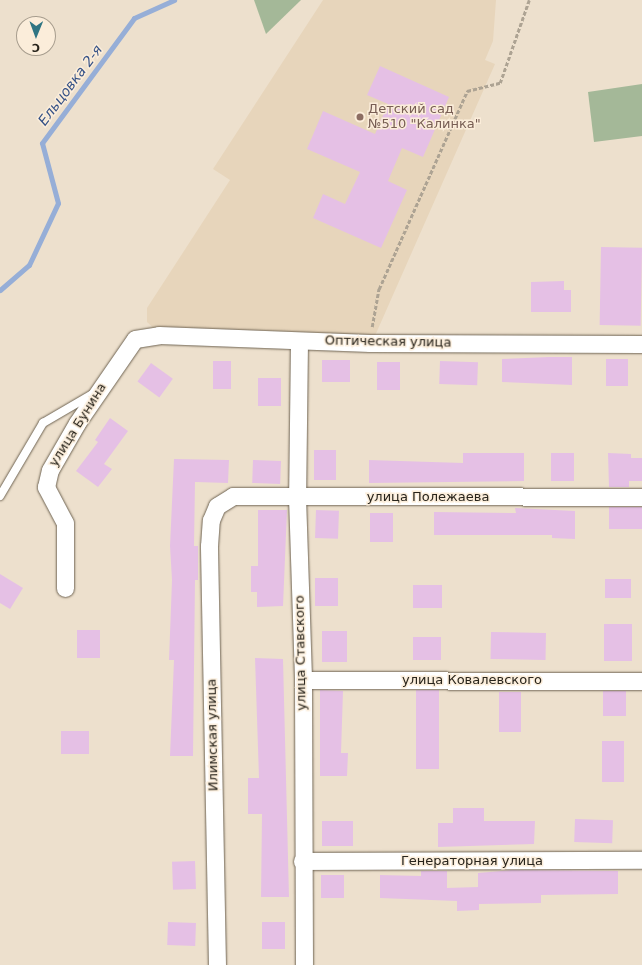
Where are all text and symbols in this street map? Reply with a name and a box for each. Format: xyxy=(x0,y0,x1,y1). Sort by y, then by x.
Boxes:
north arrow xyxy=(16,16,56,56)
text: С xyxy=(32,41,40,54)
water label: Ельцовка 2-я xyxy=(34,42,106,128)
place label: Детский сад №510 "Калинка" xyxy=(368,102,481,133)
marker: Детский сад №510 "Калинка" xyxy=(355,112,365,122)
street label: Оптическая улица xyxy=(325,333,451,351)
street label: улица Бунина xyxy=(46,380,110,470)
street label: улица Полежаева xyxy=(367,489,489,505)
street label: улица Ставского xyxy=(292,595,310,711)
street label: улица Ковалевского xyxy=(402,672,542,688)
street label: Илимская улица xyxy=(204,679,222,791)
street label: Генераторная улица xyxy=(401,853,543,869)

